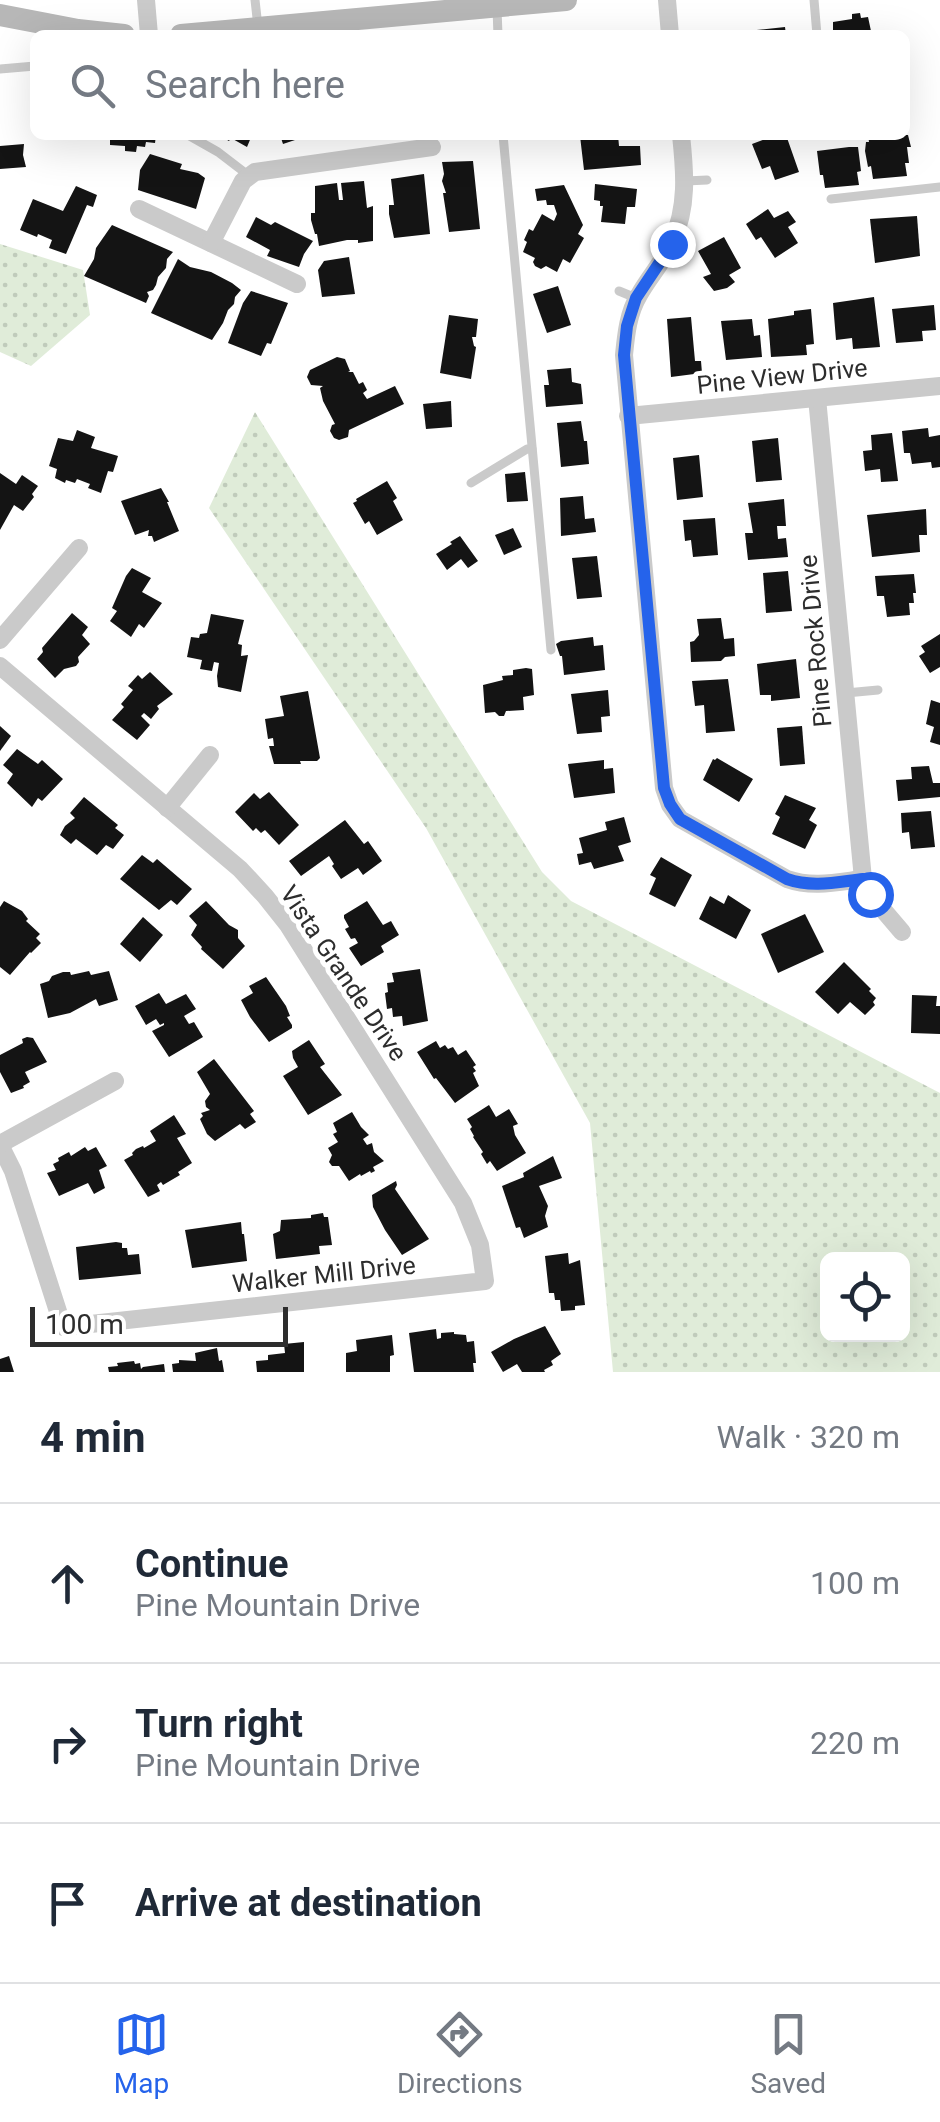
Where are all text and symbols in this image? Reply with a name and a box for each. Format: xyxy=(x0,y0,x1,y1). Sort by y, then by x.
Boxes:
search box xyxy=(30,30,910,140)
icon: search xyxy=(65,58,120,113)
text: Search here xyxy=(145,63,345,107)
route end xyxy=(650,222,696,268)
street label: Pine View Drive xyxy=(695,353,869,400)
street label: Pine Rock Drive xyxy=(794,554,837,728)
route start xyxy=(848,872,894,918)
street label: Vista Grande Drive xyxy=(274,880,413,1066)
street label: Walker Mill Drive xyxy=(231,1250,417,1299)
map controls xyxy=(820,1252,910,1342)
button: locate xyxy=(820,1252,910,1342)
scale bar xyxy=(30,1302,288,1346)
text: 100 m xyxy=(45,1308,124,1341)
text: 4 min xyxy=(40,1413,146,1462)
text: Walk · 320 m xyxy=(717,1418,900,1456)
text: Continue xyxy=(135,1542,289,1586)
icon: ahead xyxy=(40,1556,95,1611)
text: 100 m xyxy=(810,1564,900,1602)
text: Pine Mountain Drive xyxy=(135,1586,420,1624)
text: Turn right xyxy=(135,1702,303,1746)
icon: right xyxy=(40,1716,95,1771)
text: 220 m xyxy=(810,1724,900,1762)
text: Pine Mountain Drive xyxy=(135,1746,420,1784)
icon: arrive xyxy=(40,1876,95,1931)
text: Arrive at destination xyxy=(135,1881,482,1925)
tab: Map xyxy=(114,2007,169,2100)
tab: Directions xyxy=(397,2007,523,2100)
tab: Saved xyxy=(750,2007,826,2100)

